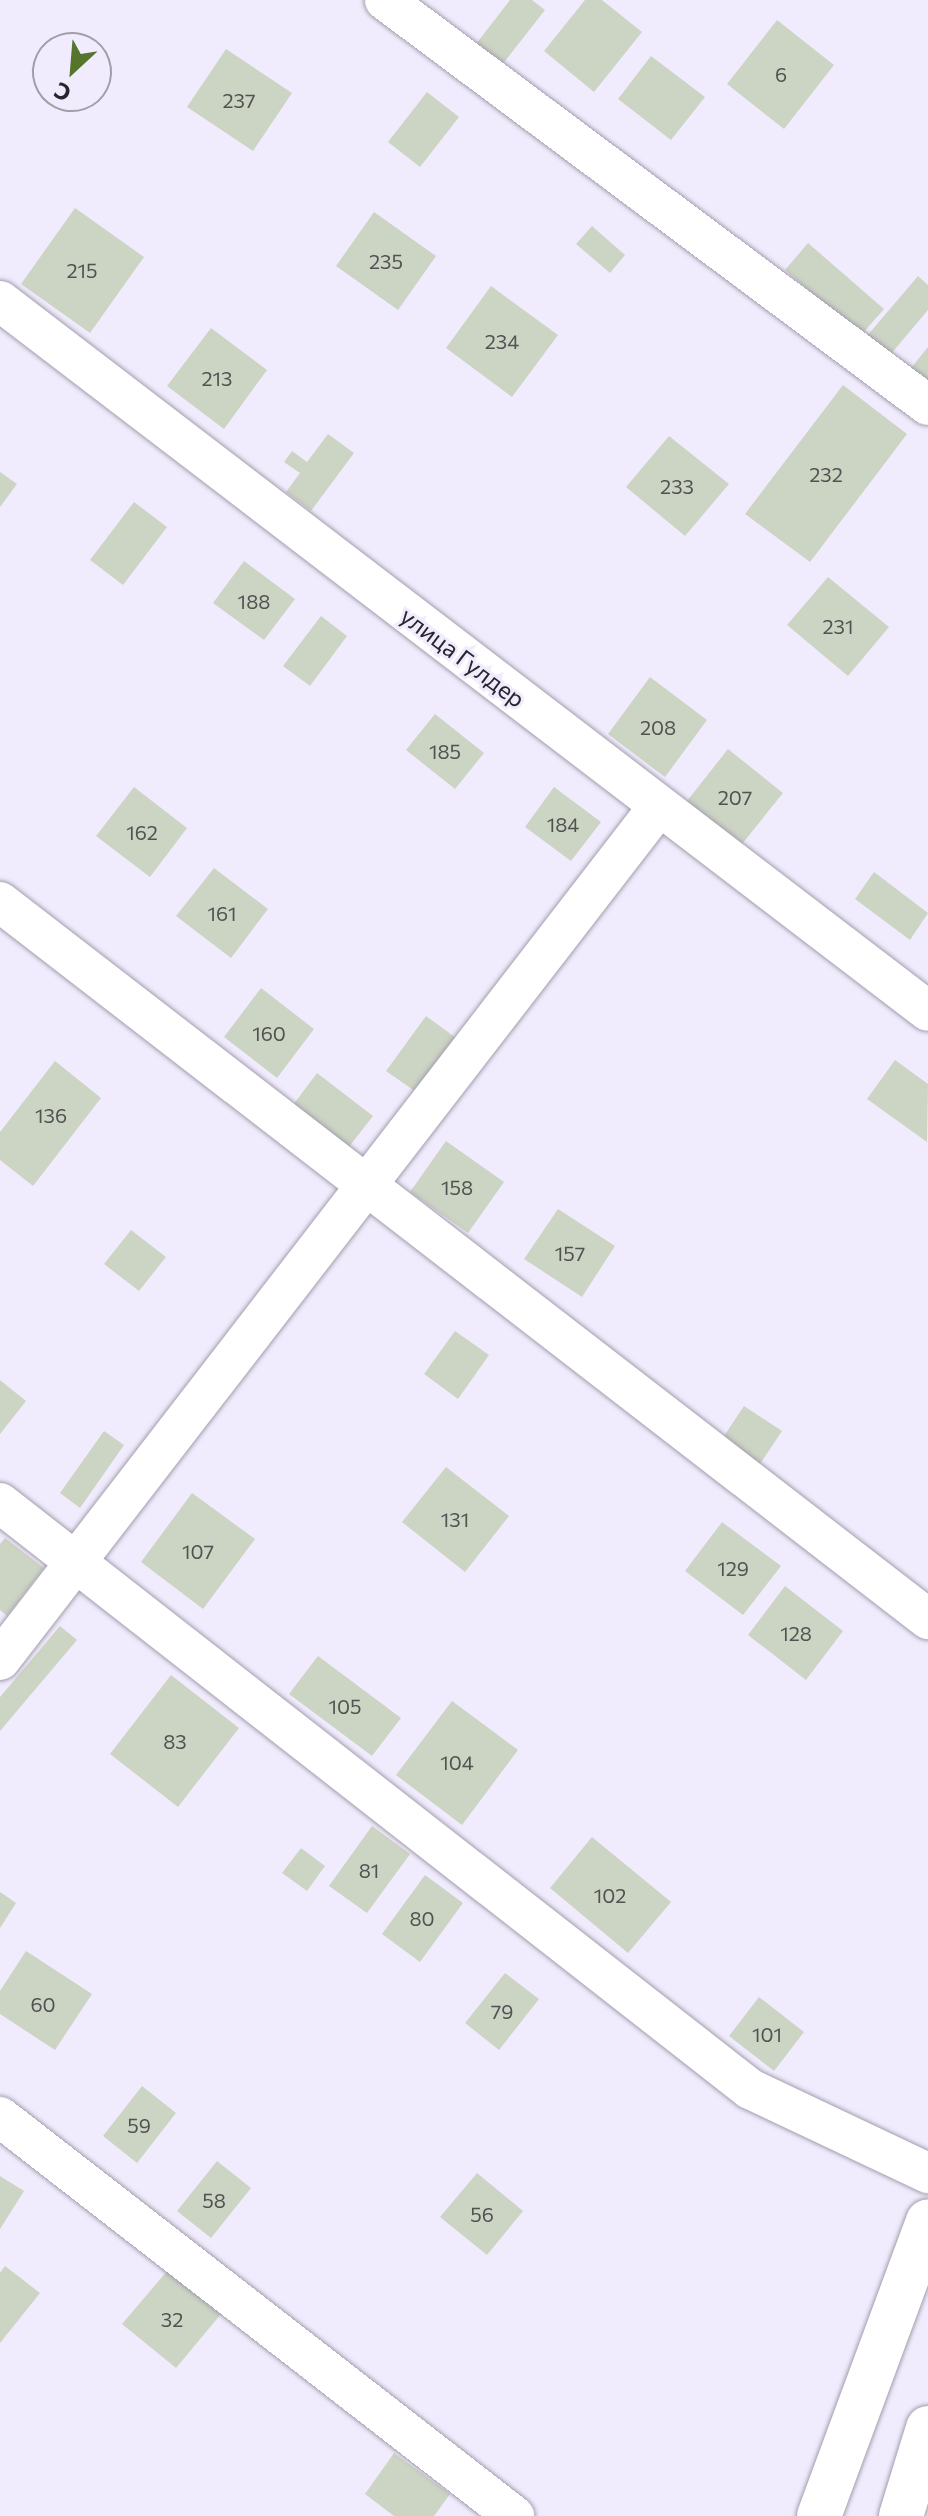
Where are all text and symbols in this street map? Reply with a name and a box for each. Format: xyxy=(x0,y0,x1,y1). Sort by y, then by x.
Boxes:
north arrow xyxy=(32,32,112,112)
house number: 6 xyxy=(775,62,787,86)
text: С xyxy=(49,77,75,108)
house number: 237 xyxy=(223,88,255,112)
house number: 235 xyxy=(369,249,403,273)
house number: 215 xyxy=(66,258,98,282)
house number: 234 xyxy=(485,329,519,353)
house number: 213 xyxy=(201,366,233,390)
house number: 232 xyxy=(809,462,843,486)
house number: 233 xyxy=(660,474,694,498)
house number: 188 xyxy=(238,589,270,613)
street label: улица Гулдер xyxy=(395,601,531,713)
house number: 231 xyxy=(822,614,854,638)
house number: 208 xyxy=(640,715,676,739)
house number: 185 xyxy=(429,739,461,763)
house number: 207 xyxy=(718,785,752,809)
house number: 184 xyxy=(547,812,579,836)
house number: 162 xyxy=(126,820,158,844)
house number: 161 xyxy=(207,901,237,925)
house number: 160 xyxy=(252,1021,286,1045)
house number: 136 xyxy=(35,1103,67,1127)
house number: 158 xyxy=(441,1175,473,1199)
house number: 157 xyxy=(555,1241,585,1265)
house number: 131 xyxy=(441,1507,469,1531)
house number: 107 xyxy=(182,1539,214,1563)
house number: 129 xyxy=(717,1556,749,1580)
house number: 128 xyxy=(780,1621,812,1645)
house number: 105 xyxy=(328,1694,362,1718)
house number: 83 xyxy=(163,1729,187,1753)
house number: 104 xyxy=(440,1750,474,1774)
house number: 81 xyxy=(359,1858,379,1882)
house number: 102 xyxy=(594,1883,626,1907)
house number: 80 xyxy=(409,1906,435,1930)
house number: 60 xyxy=(30,1992,56,2016)
house number: 79 xyxy=(491,1999,513,2023)
house number: 101 xyxy=(752,2022,782,2046)
house number: 59 xyxy=(127,2113,151,2137)
house number: 58 xyxy=(202,2188,226,2212)
house number: 56 xyxy=(470,2202,494,2226)
house number: 32 xyxy=(161,2307,183,2331)

